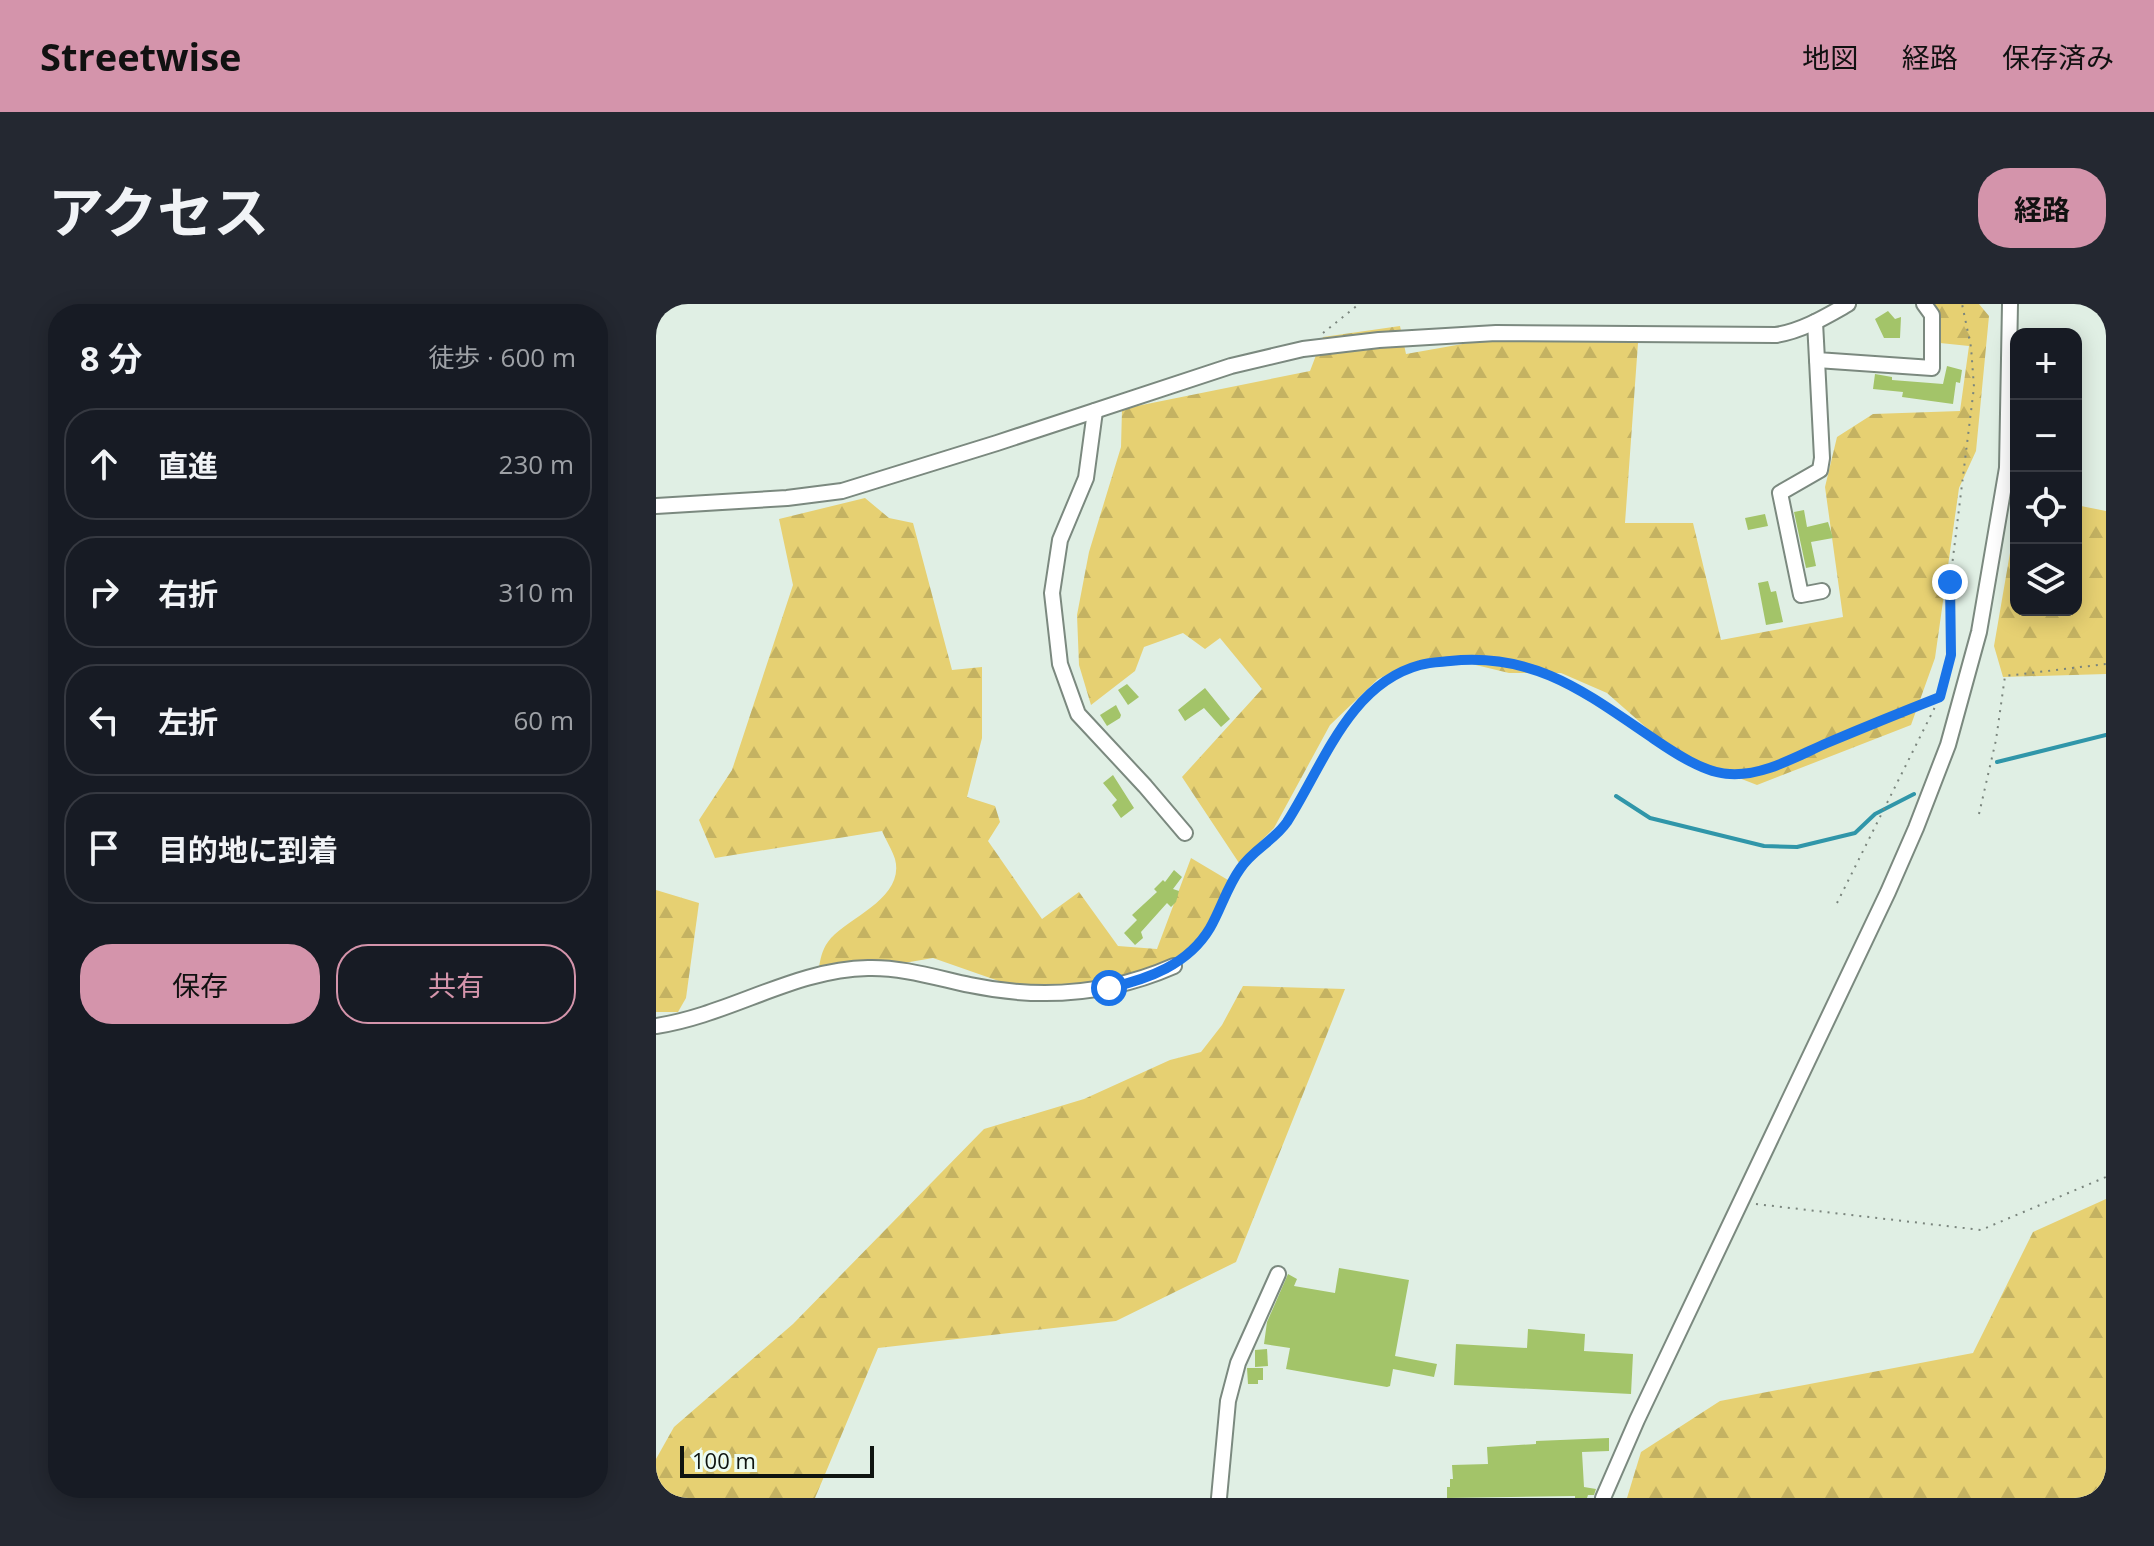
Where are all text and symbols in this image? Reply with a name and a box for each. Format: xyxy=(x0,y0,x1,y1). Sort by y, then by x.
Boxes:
text: Streetwise xyxy=(40,30,242,82)
text: 地図 xyxy=(1802,38,1858,76)
text: 経路 xyxy=(1902,38,1958,76)
text: 保存済み xyxy=(2002,38,2114,76)
button: 経路 xyxy=(1978,168,2106,248)
text: アクセス xyxy=(48,173,269,249)
map controls xyxy=(2010,328,2082,616)
button: + xyxy=(2010,328,2082,400)
text: 8 分 xyxy=(80,335,142,381)
text: 徒歩 · 600 m xyxy=(428,339,576,375)
button: − xyxy=(2010,400,2082,472)
icon: ahead xyxy=(82,442,126,486)
text: 直進 xyxy=(158,445,218,486)
text: 230 m xyxy=(499,446,574,482)
button: locate xyxy=(2010,472,2082,544)
button: layers xyxy=(2010,544,2082,616)
route end xyxy=(1932,564,1968,600)
icon: right xyxy=(82,570,126,614)
text: 右折 xyxy=(158,573,218,614)
text: 310 m xyxy=(499,574,574,610)
icon: left xyxy=(82,698,126,742)
text: 左折 xyxy=(158,701,218,742)
text: 60 m xyxy=(513,702,574,738)
icon: arrive xyxy=(82,826,126,870)
text: 目的地に到着 xyxy=(158,829,338,870)
button: 保存 xyxy=(80,944,320,1024)
button: 共有 xyxy=(336,944,576,1024)
route start xyxy=(1091,970,1127,1006)
scale bar xyxy=(680,1442,874,1478)
text: 100 m xyxy=(692,1445,756,1475)

